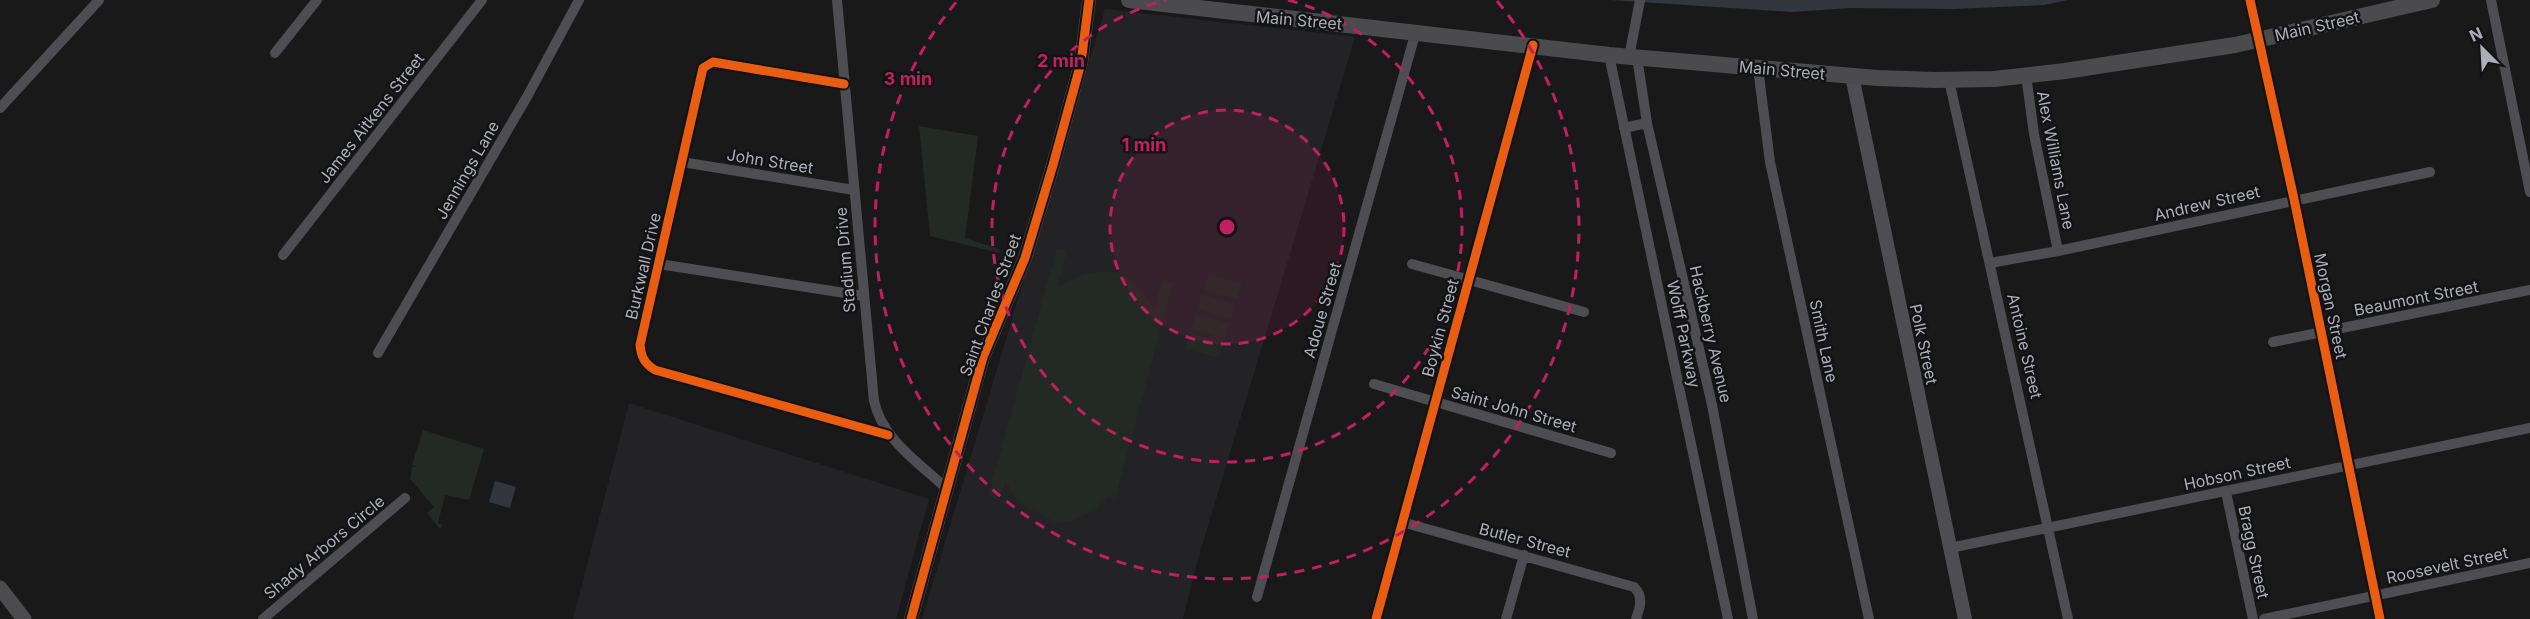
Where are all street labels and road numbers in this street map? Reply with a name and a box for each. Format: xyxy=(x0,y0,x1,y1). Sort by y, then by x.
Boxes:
street label: Main Street xyxy=(1255,6,1343,34)
street label: Main Street xyxy=(2273,7,2361,45)
street label: James Aitkens Street xyxy=(314,49,428,187)
street label: Main Street xyxy=(1738,56,1826,84)
street label: Alex Williams Lane xyxy=(2033,89,2079,231)
street label: Jennings Lane xyxy=(431,117,503,223)
street label: John Street xyxy=(725,144,815,178)
street label: Andrew Street xyxy=(2152,181,2262,225)
street label: Stadium Drive xyxy=(830,206,860,314)
street label: Burkwall Drive xyxy=(621,211,665,321)
street label: Saint Charles Street xyxy=(955,231,1025,379)
street label: Morgan Street xyxy=(2310,251,2352,361)
street label: Adoue Street xyxy=(1299,260,1345,360)
street label: Hackberry Avenue xyxy=(1685,263,1737,405)
street label: Beaumont Street xyxy=(2352,276,2480,320)
street label: Boykin Street xyxy=(1417,277,1463,379)
street label: Wolff Parkway xyxy=(1663,278,1705,390)
street label: Antoine Street xyxy=(2003,291,2047,401)
street label: Smith Lane xyxy=(1805,298,1843,384)
street label: Polk Street xyxy=(1906,302,1942,386)
street label: Saint John Street xyxy=(1449,382,1579,436)
street label: Hobson Street xyxy=(2182,452,2292,494)
street label: Shady Arbors Circle xyxy=(260,491,388,603)
street label: Bragg Street xyxy=(2234,504,2274,600)
street label: Butler Street xyxy=(1477,518,1573,562)
street label: Roosevelt Street xyxy=(2384,542,2510,588)

